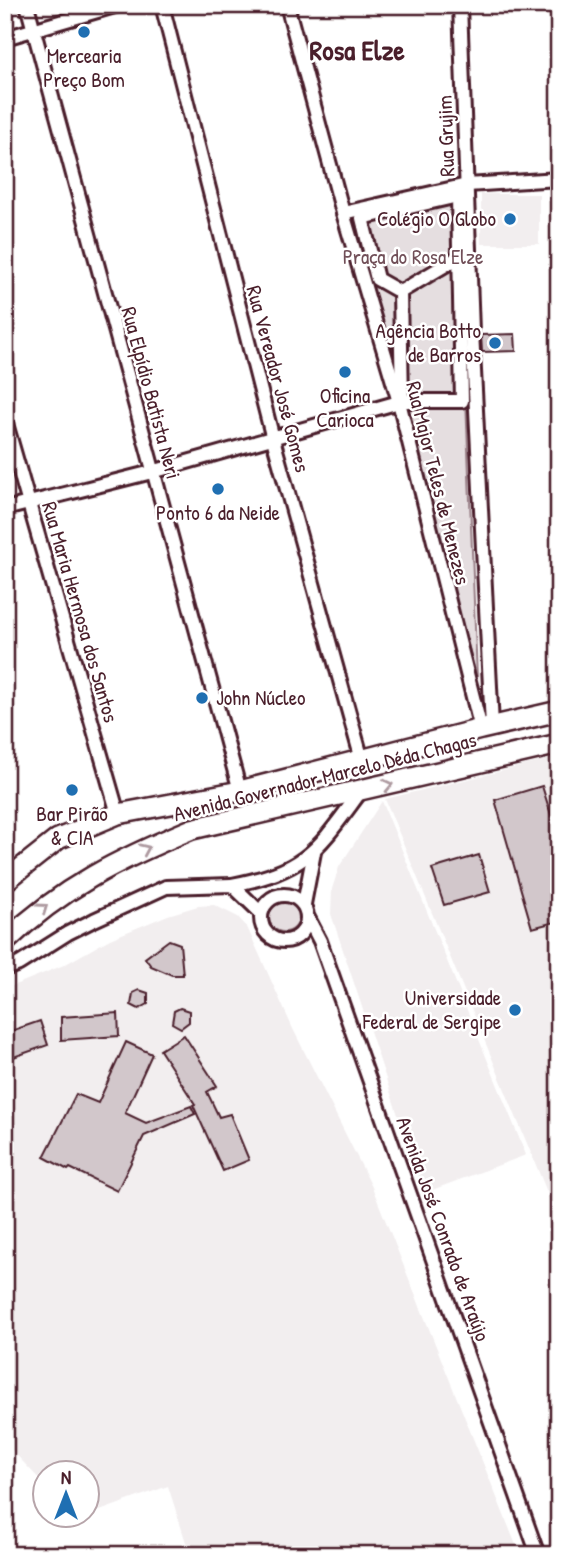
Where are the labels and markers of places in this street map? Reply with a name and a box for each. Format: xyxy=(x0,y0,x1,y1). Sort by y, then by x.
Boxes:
marker: Mercearia Preço Bom xyxy=(76,24,92,40)
place label: Mercearia Preço Bom xyxy=(43,41,125,94)
place label: Colégio O Globo xyxy=(377,204,496,233)
marker: Colégio O Globo xyxy=(502,211,518,227)
place label: Agência Botto de Barros xyxy=(376,316,481,369)
marker: Agência Botto de Barros xyxy=(487,335,503,351)
marker: Oficina Carioca xyxy=(337,364,353,380)
place label: Oficina Carioca xyxy=(316,381,374,434)
marker: Ponto 6 da Neide xyxy=(210,481,226,497)
place label: Ponto 6 da Neide xyxy=(156,498,280,527)
place label: John Núcleo xyxy=(216,683,306,712)
marker: John Núcleo xyxy=(194,690,210,706)
marker: Bar Pirão & CIA xyxy=(64,782,80,798)
place label: Bar Pirão & CIA xyxy=(36,799,108,852)
place label: Universidade Federal de Sergipe xyxy=(362,983,501,1036)
marker: Universidade Federal de Sergipe xyxy=(507,1002,523,1018)

